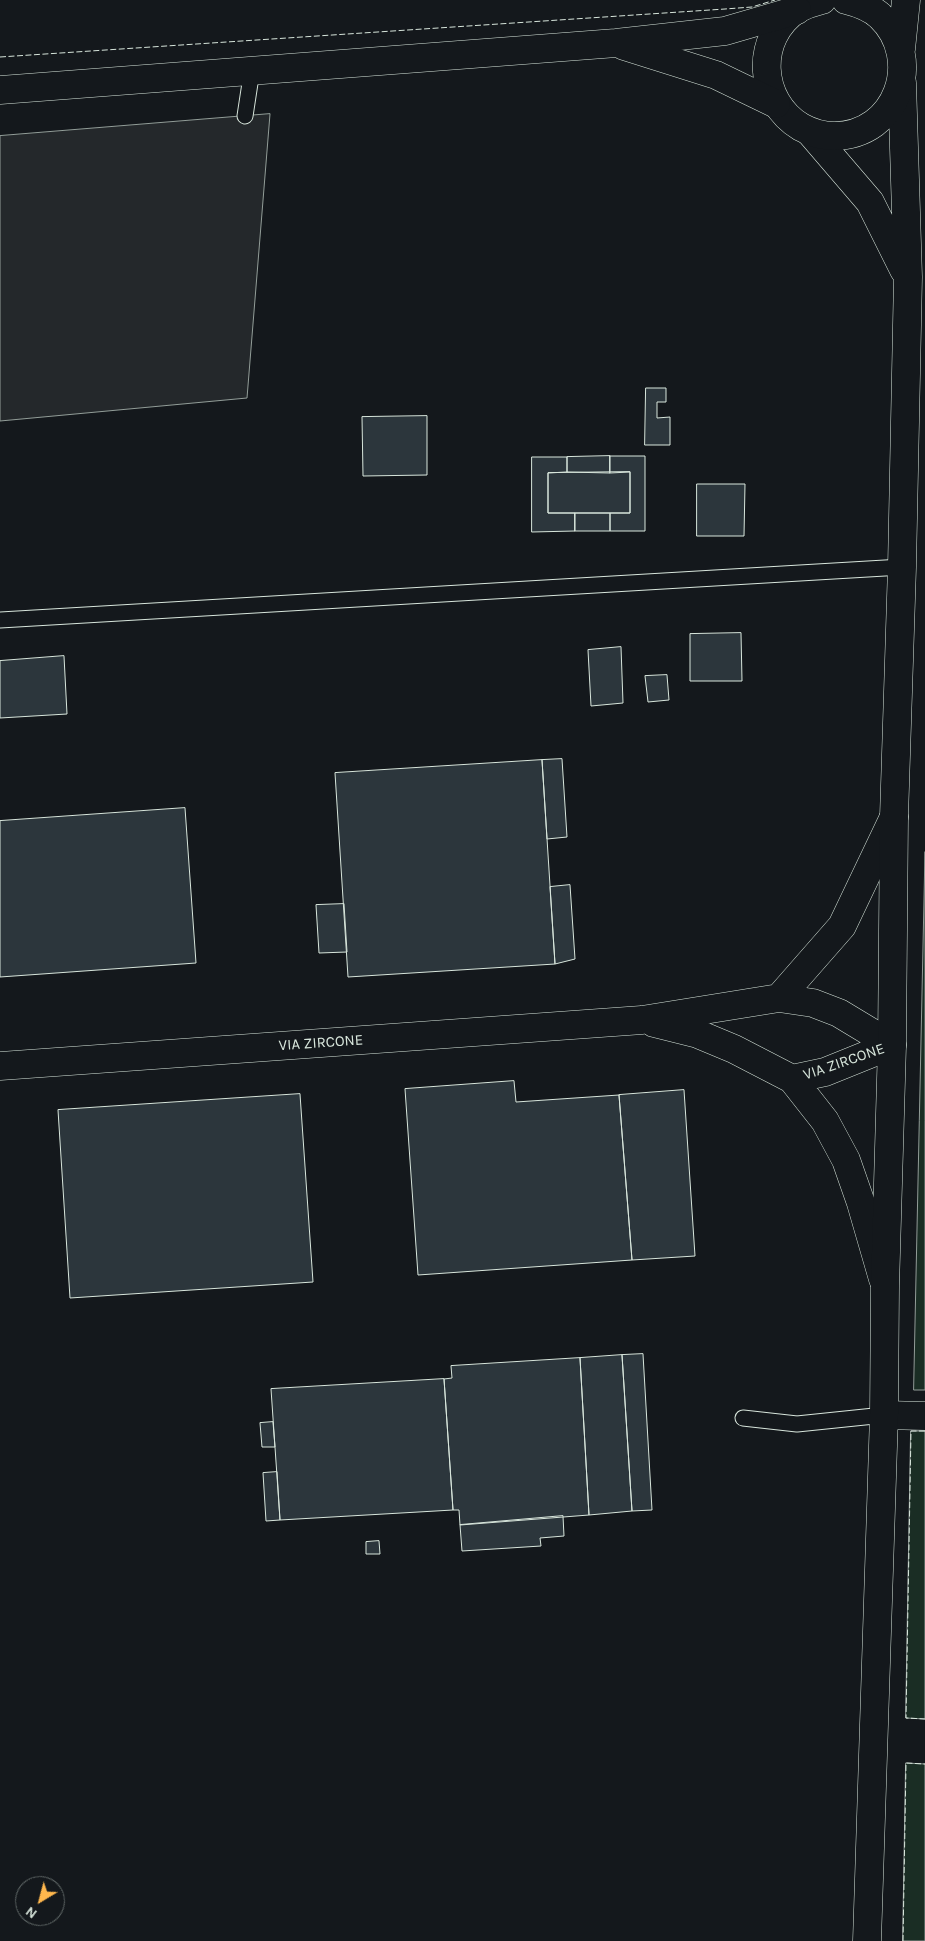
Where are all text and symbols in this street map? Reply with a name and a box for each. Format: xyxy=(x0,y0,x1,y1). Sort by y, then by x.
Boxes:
street label: VIA ZIRCONE xyxy=(278,1031,364,1055)
street label: VIA ZIRCONE xyxy=(801,1040,887,1084)
north arrow xyxy=(15,1876,65,1926)
text: N xyxy=(22,1903,40,1922)

